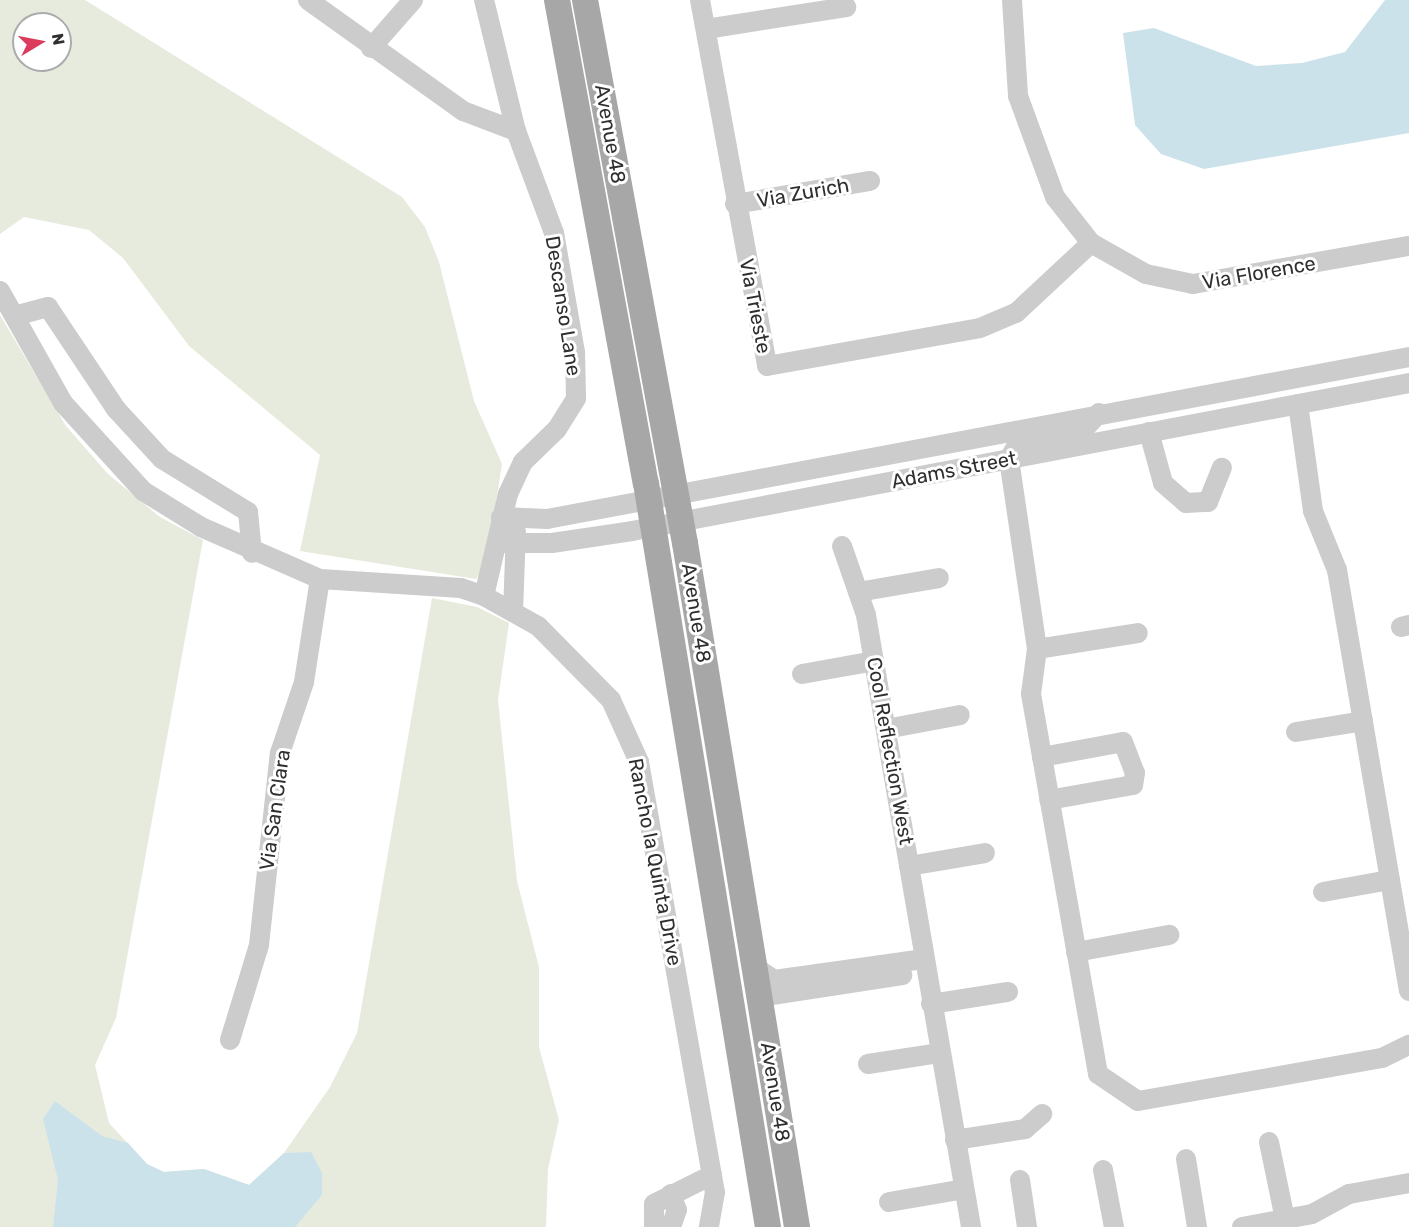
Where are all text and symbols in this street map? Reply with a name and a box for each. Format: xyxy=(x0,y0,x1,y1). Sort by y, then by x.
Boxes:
north arrow xyxy=(12,12,72,72)
text: N xyxy=(48,32,69,46)
street label: Avenue 48 xyxy=(589,83,631,185)
street label: Via Zurich xyxy=(755,173,851,213)
street label: Descanso Lane xyxy=(540,234,586,378)
street label: Via Florence xyxy=(1200,251,1318,295)
street label: Via Trieste xyxy=(734,256,776,356)
street label: Adams Street xyxy=(889,446,1019,494)
street label: Avenue 48 xyxy=(676,562,716,664)
street label: Cool Reflection West xyxy=(862,655,918,847)
street label: Via San Clara xyxy=(255,748,295,872)
street label: Rancho la Quinta Drive xyxy=(623,756,687,968)
street label: Avenue 48 xyxy=(755,1041,795,1143)

